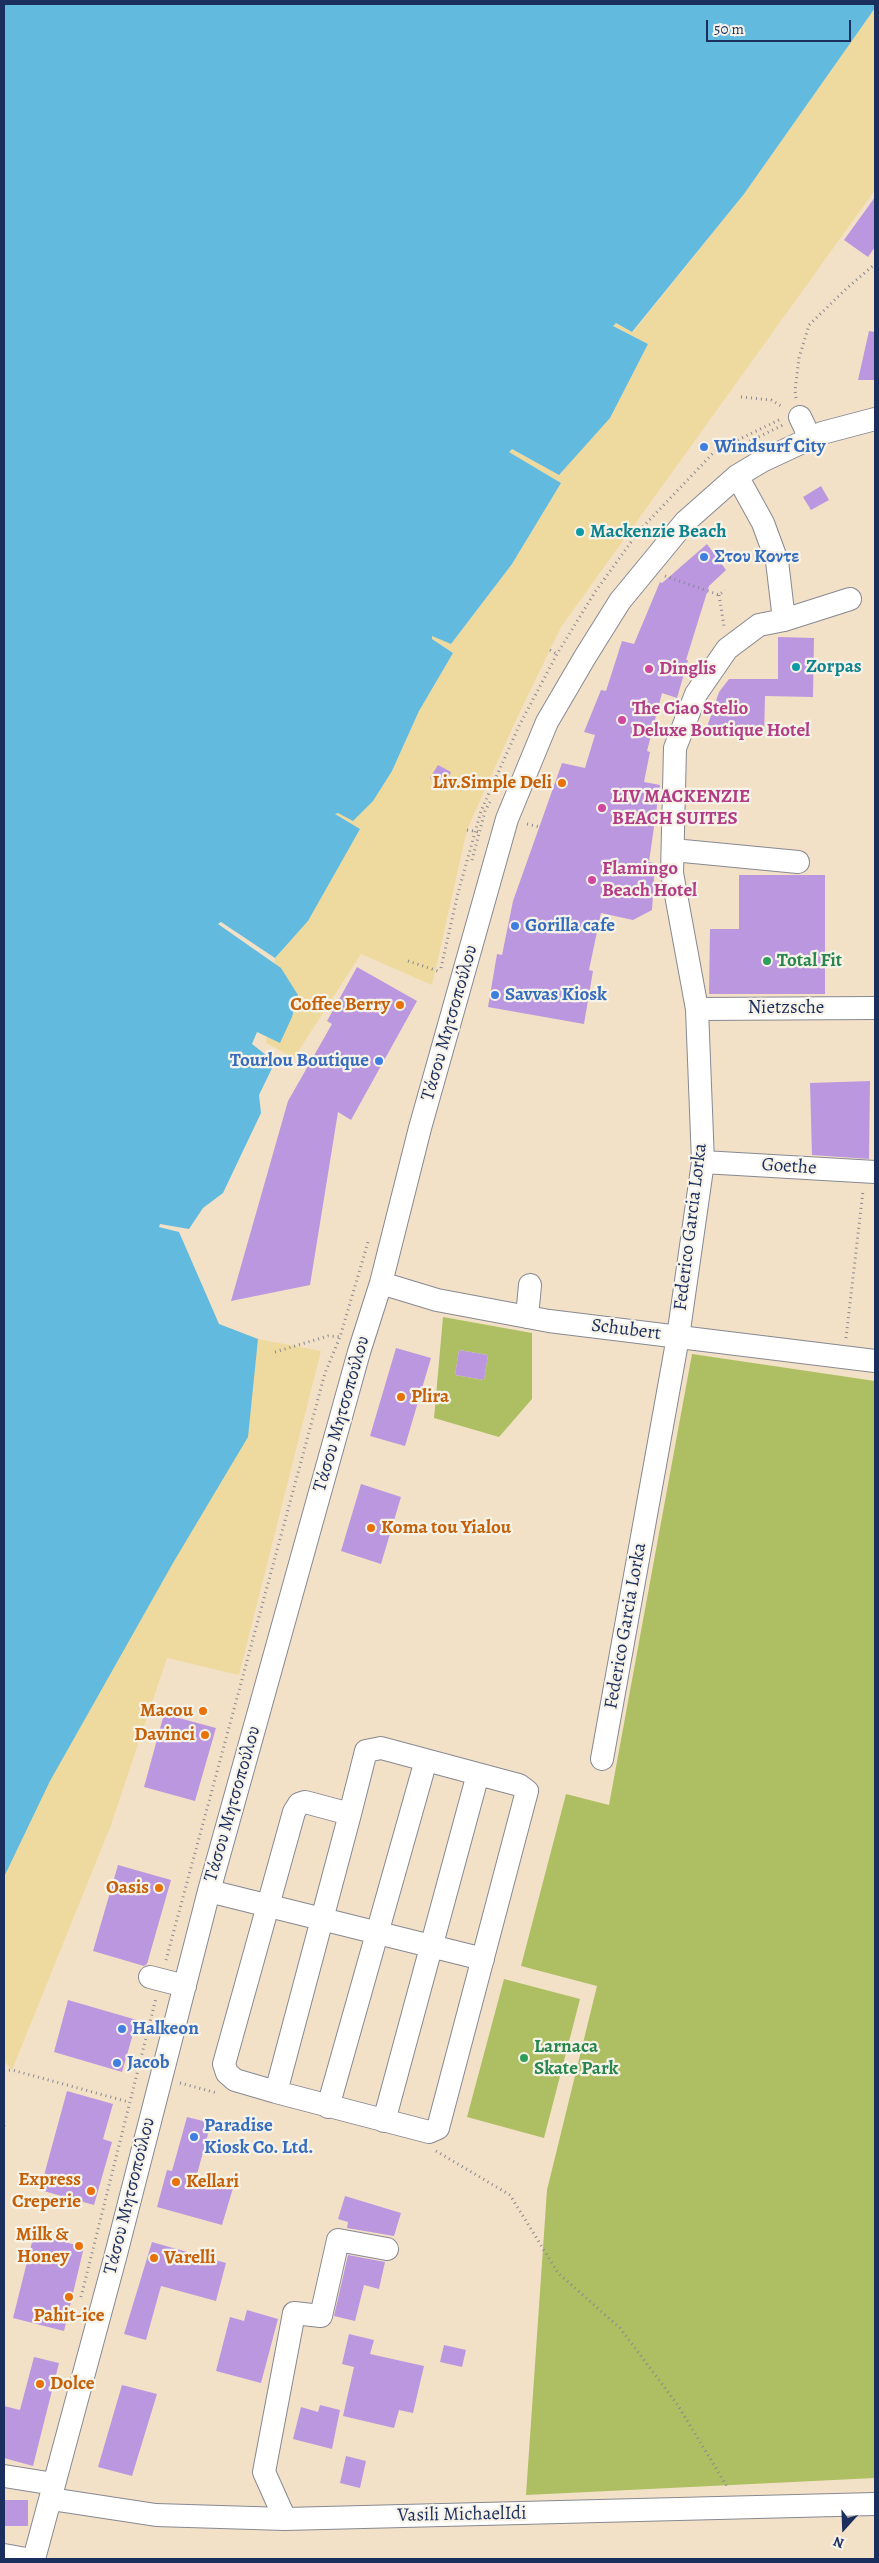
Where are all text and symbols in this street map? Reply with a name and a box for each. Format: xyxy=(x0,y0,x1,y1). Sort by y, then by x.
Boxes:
scale bar xyxy=(709,10,854,42)
text: 50 m xyxy=(714,19,744,39)
place label: Windsurf City xyxy=(714,436,826,458)
marker: Windsurf City xyxy=(698,441,710,453)
place label: Mackenzie Beach xyxy=(590,521,727,543)
marker: Mackenzie Beach xyxy=(574,526,586,538)
place label: Στου Κοντε xyxy=(714,546,799,568)
marker: Στου Κοντε xyxy=(698,551,710,563)
place label: Zorpas xyxy=(806,656,862,678)
place label: Dinglis xyxy=(659,658,716,680)
marker: Zorpas xyxy=(790,661,802,673)
marker: Dinglis xyxy=(643,663,655,675)
place label: The Ciao Stelio Deluxe Boutique Hotel xyxy=(632,698,810,742)
marker: The Ciao Stelio Deluxe Boutique Hotel xyxy=(616,714,628,726)
place label: Liv.Simple Deli xyxy=(432,772,552,794)
marker: Liv.Simple Deli xyxy=(556,777,568,789)
place label: LIV MACKENZIE BEACH SUITES xyxy=(612,786,750,830)
marker: LIV MACKENZIE BEACH SUITES xyxy=(596,802,608,814)
place label: Flamingo Beach Hotel xyxy=(602,858,697,902)
marker: Flamingo Beach Hotel xyxy=(586,874,598,886)
place label: Gorilla cafe xyxy=(525,915,615,937)
marker: Gorilla cafe xyxy=(509,920,521,932)
street label: Τάσου Μητσοπούλου xyxy=(417,943,483,1103)
place label: Total Fit xyxy=(777,950,842,972)
marker: Total Fit xyxy=(761,955,773,967)
place label: Savvas Kiosk xyxy=(505,984,607,1006)
marker: Savvas Kiosk xyxy=(489,989,501,1001)
place label: Coffee Berry xyxy=(290,994,390,1016)
street label: Nietzsche xyxy=(748,997,824,1019)
marker: Coffee Berry xyxy=(394,999,406,1011)
place label: Tourlou Boutique xyxy=(230,1050,369,1072)
marker: Tourlou Boutique xyxy=(373,1055,385,1067)
street label: Federico Garcia Lorka xyxy=(669,1142,713,1312)
street label: Goethe xyxy=(761,1154,817,1180)
street label: Schubert xyxy=(590,1314,662,1346)
street label: Τάσου Μητσοπούλου xyxy=(309,1334,375,1494)
place label: Plira xyxy=(411,1386,449,1408)
marker: Plira xyxy=(395,1391,407,1403)
place label: Koma tou Yialou xyxy=(381,1517,511,1539)
marker: Koma tou Yialou xyxy=(365,1522,377,1534)
street label: Federico Garcia Lorka xyxy=(600,1541,652,1711)
place label: Macou xyxy=(140,1700,193,1722)
marker: Macou xyxy=(197,1705,209,1717)
place label: Davinci xyxy=(134,1724,195,1746)
street label: Τάσου Μητσοπούλου xyxy=(200,1724,266,1884)
marker: Davinci xyxy=(199,1729,211,1741)
place label: Oasis xyxy=(106,1877,149,1899)
marker: Oasis xyxy=(153,1882,165,1894)
place label: Halkeon xyxy=(132,2018,199,2040)
marker: Halkeon xyxy=(116,2023,128,2035)
place label: Larnaca Skate Park xyxy=(534,2036,618,2080)
place label: Jacob xyxy=(127,2052,170,2074)
marker: Larnaca Skate Park xyxy=(518,2052,530,2064)
marker: Jacob xyxy=(111,2057,123,2069)
street label: Τάσου Μητσοπούλου xyxy=(99,2115,161,2277)
place label: Paradise Kiosk Co. Ltd. xyxy=(204,2115,314,2159)
marker: Paradise Kiosk Co. Ltd. xyxy=(188,2131,200,2143)
place label: Express Creperie xyxy=(12,2169,81,2213)
place label: Kellari xyxy=(186,2171,239,2193)
marker: Kellari xyxy=(170,2176,182,2188)
marker: Express Creperie xyxy=(85,2185,97,2197)
place label: Milk & Honey xyxy=(16,2224,69,2268)
marker: Milk & Honey xyxy=(73,2240,85,2252)
place label: Varelli xyxy=(164,2247,216,2269)
marker: Varelli xyxy=(148,2252,160,2264)
marker: Pahit-ice xyxy=(63,2291,75,2303)
place label: Pahit-ice xyxy=(34,2305,104,2327)
place label: Dolce xyxy=(50,2373,95,2395)
marker: Dolce xyxy=(34,2378,46,2390)
street label: Vasili MichaelIdi xyxy=(397,2502,527,2528)
north arrow xyxy=(819,2503,869,2553)
text: N xyxy=(831,2532,847,2553)

